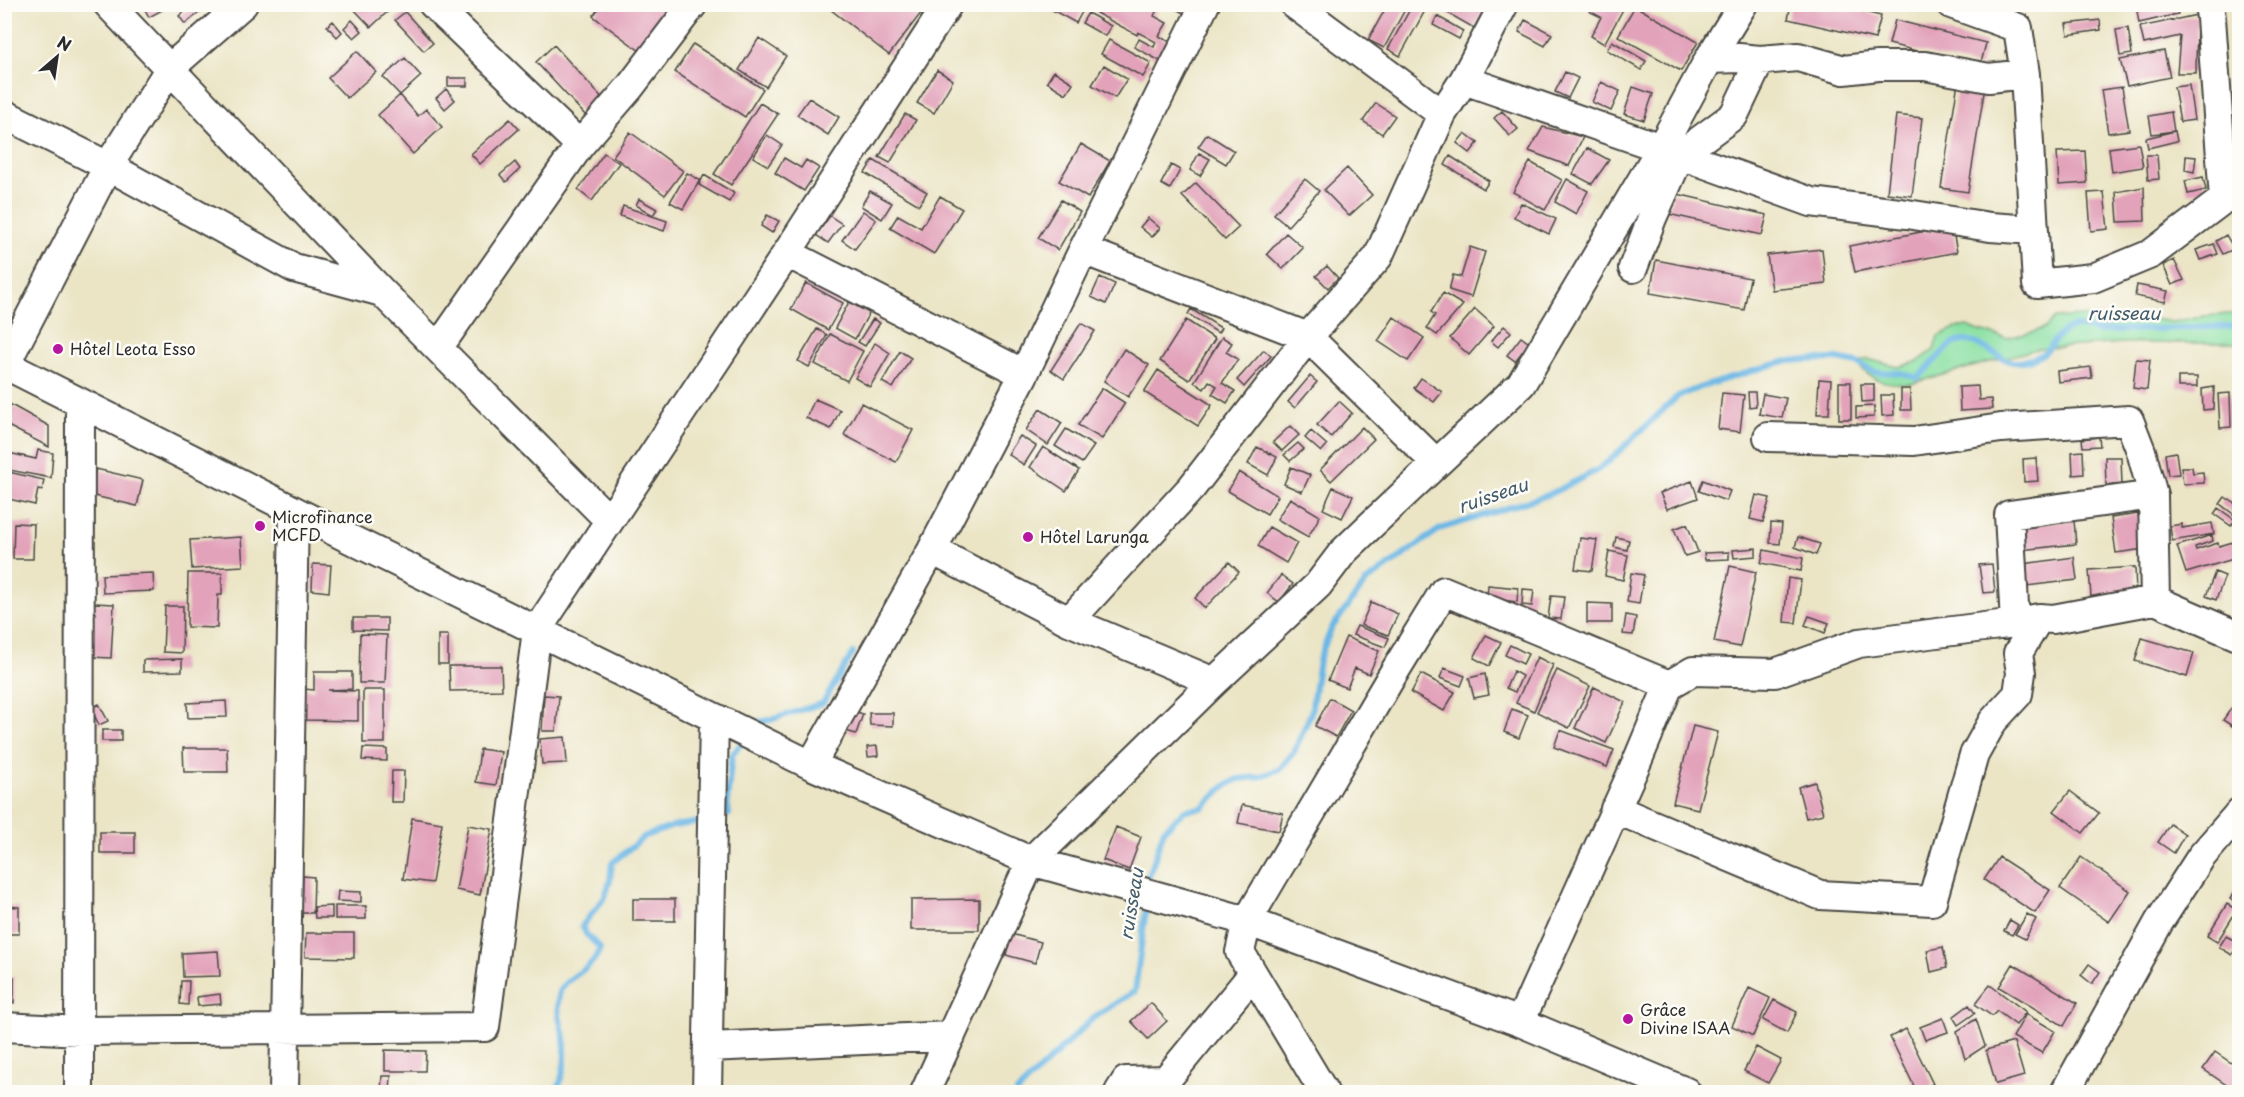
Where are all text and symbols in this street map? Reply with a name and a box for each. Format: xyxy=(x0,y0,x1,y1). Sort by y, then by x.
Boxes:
north arrow xyxy=(27,27,87,87)
text: N xyxy=(53,29,76,57)
water label: ruisseau xyxy=(2088,299,2161,326)
place label: Hôtel Leota Esso xyxy=(70,336,196,360)
marker: Hôtel Leota Esso xyxy=(51,342,65,356)
water label: ruisseau xyxy=(1454,470,1532,519)
place label: Microfinance MCFD xyxy=(272,504,373,546)
marker: Microfinance MCFD xyxy=(253,519,267,533)
place label: Hôtel Larunga xyxy=(1040,524,1149,548)
marker: Hôtel Larunga xyxy=(1021,530,1035,544)
water label: ruisseau xyxy=(1112,865,1150,942)
place label: Grâce Divine ISAA xyxy=(1640,997,1730,1039)
marker: Grâce Divine ISAA xyxy=(1621,1012,1635,1026)

